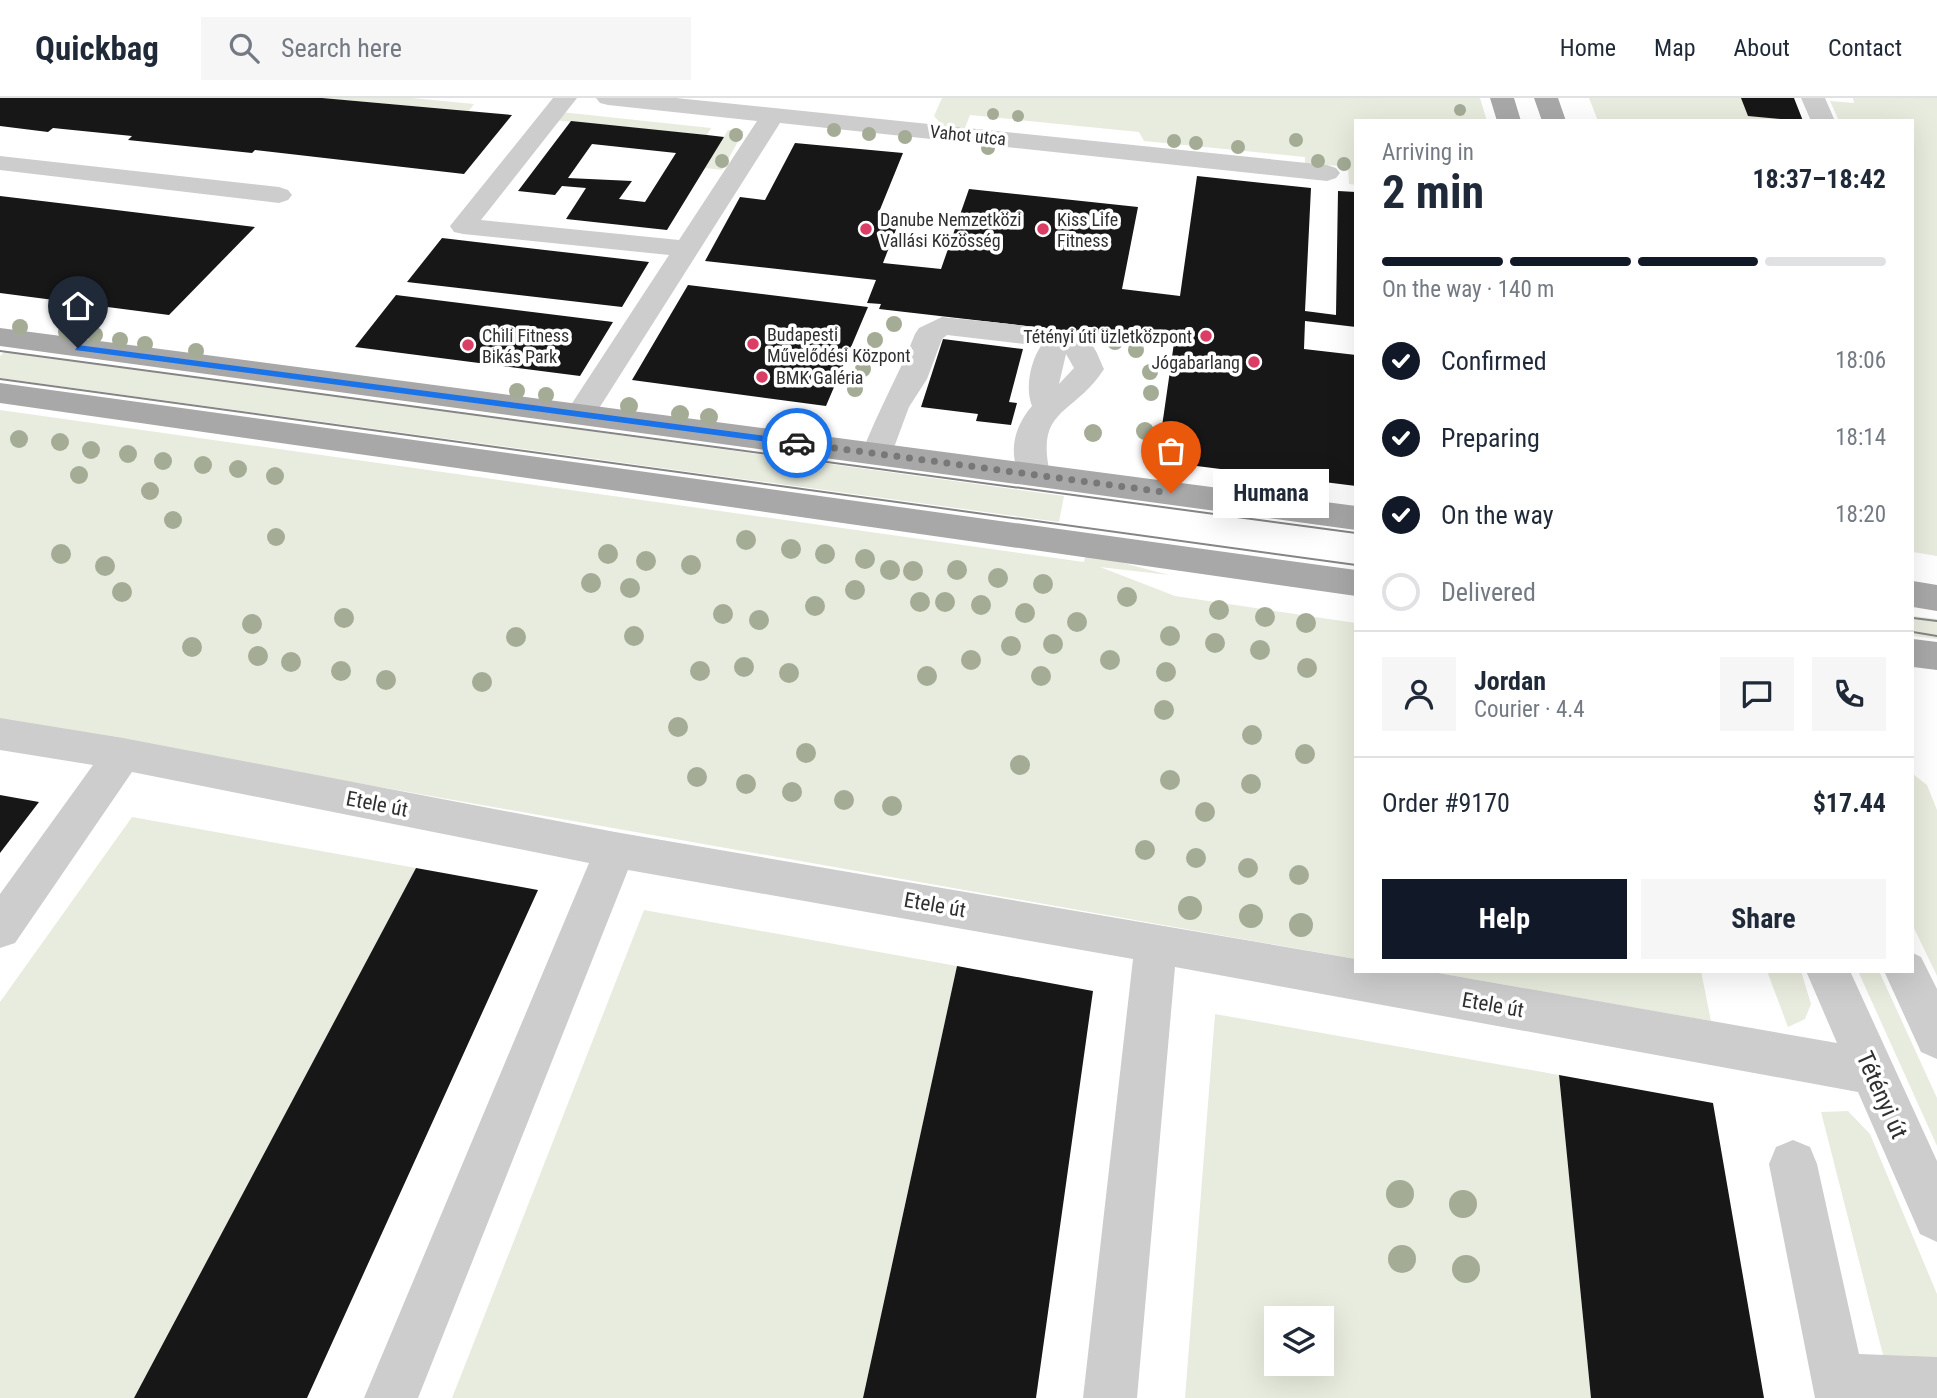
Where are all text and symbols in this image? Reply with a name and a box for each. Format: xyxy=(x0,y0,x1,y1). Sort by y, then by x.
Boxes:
search box xyxy=(201,17,691,80)
text: Quickbag xyxy=(35,29,159,68)
icon: search xyxy=(225,29,263,67)
text: Search here xyxy=(281,33,402,63)
text: Home xyxy=(1560,34,1616,62)
text: Map xyxy=(1654,34,1696,62)
text: About xyxy=(1734,34,1790,62)
text: Contact xyxy=(1828,34,1902,62)
street label: Vahot utca xyxy=(929,121,1007,149)
text: Arriving in xyxy=(1382,139,1474,166)
text: 18:37–18:42 xyxy=(1752,164,1886,194)
text: 2 min xyxy=(1382,165,1484,219)
place label: Danube Nemzetközi Vallási Közösség xyxy=(880,209,1021,251)
place label: Kiss Life Fitness xyxy=(1057,209,1118,251)
marker: Danube Nemzetközi Vallási Közösség xyxy=(858,221,874,237)
marker: Kiss Life Fitness xyxy=(1035,221,1051,237)
pin xyxy=(48,276,108,348)
text: On the way · 140 m xyxy=(1382,276,1554,303)
icon: home xyxy=(59,287,97,325)
place label: Budapesti Művelődési Központ xyxy=(767,324,911,366)
place label: Chili Fitness Bikás Park xyxy=(482,325,569,367)
place label: Tétényi úti üzletközpont xyxy=(1023,326,1192,347)
marker: Tétényi úti üzletközpont xyxy=(1198,328,1214,344)
marker: Budapesti Művelődési Központ xyxy=(745,336,761,352)
marker: Chili Fitness Bikás Park xyxy=(460,337,476,353)
icon: check xyxy=(1382,342,1420,380)
text: Confirmed xyxy=(1441,346,1547,376)
text: 18:06 xyxy=(1835,347,1886,374)
place label: Jógabarlang xyxy=(1151,352,1240,373)
marker: Jógabarlang xyxy=(1246,354,1262,370)
place label: BMK Galéria xyxy=(776,367,863,388)
marker: BMK Galéria xyxy=(754,369,770,385)
courier xyxy=(762,408,832,478)
icon: check xyxy=(1382,419,1420,457)
pin xyxy=(1141,421,1201,493)
text: Preparing xyxy=(1441,423,1540,453)
icon: car xyxy=(778,424,816,462)
text: 18:14 xyxy=(1835,424,1886,451)
icon: bag xyxy=(1152,432,1190,470)
callout: Humana xyxy=(1213,468,1328,518)
text: Humana xyxy=(1233,480,1309,507)
icon: check xyxy=(1382,496,1420,534)
text: On the way xyxy=(1441,500,1554,530)
text: 18:20 xyxy=(1835,501,1886,528)
text: Delivered xyxy=(1441,577,1536,607)
button: person xyxy=(1382,657,1456,731)
button: chat xyxy=(1720,657,1794,731)
button: phone xyxy=(1812,657,1886,731)
text: Jordan xyxy=(1474,666,1546,696)
text: Courier · 4.4 xyxy=(1474,696,1585,723)
street label: Etele út xyxy=(344,786,410,822)
text: Order #9170 xyxy=(1382,788,1510,818)
text: $17.44 xyxy=(1813,788,1886,818)
button: Help xyxy=(1382,879,1627,959)
button: Share xyxy=(1641,879,1886,959)
street label: Etele út xyxy=(902,888,968,922)
street label: Etele út xyxy=(1460,988,1526,1022)
street label: Tétényi út xyxy=(1850,1047,1914,1143)
map controls xyxy=(1264,1306,1334,1376)
button: layers xyxy=(1264,1306,1334,1376)

